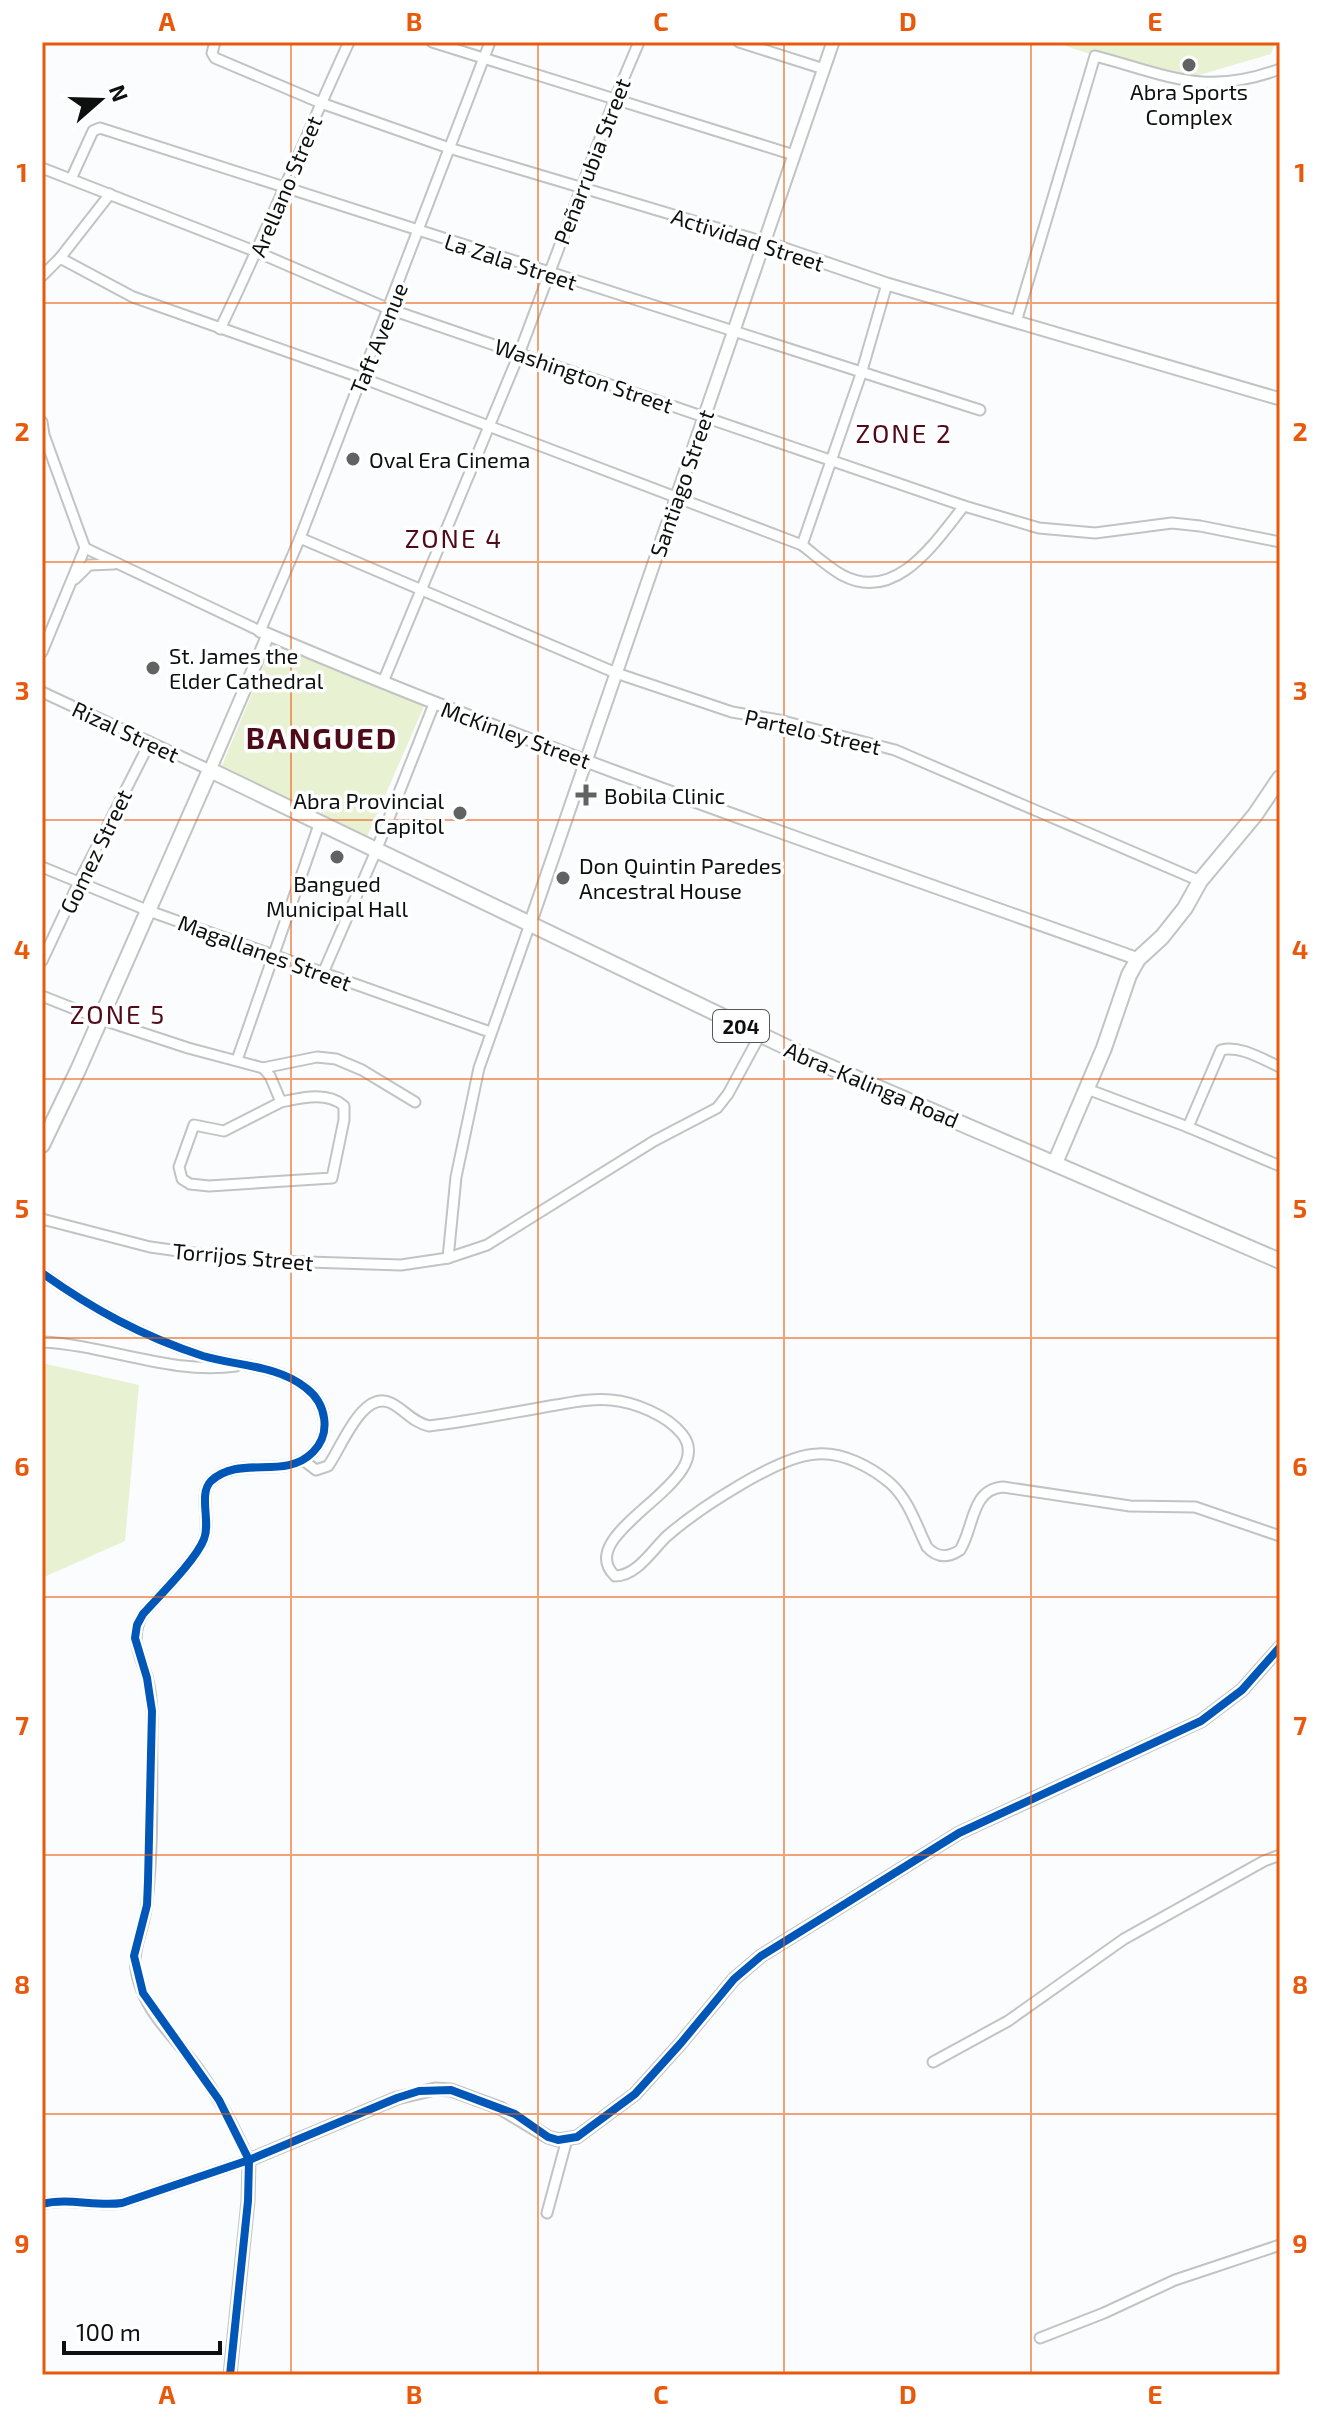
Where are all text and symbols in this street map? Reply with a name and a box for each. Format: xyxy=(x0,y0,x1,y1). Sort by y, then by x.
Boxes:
text: A xyxy=(159,5,176,36)
text: B xyxy=(406,5,422,36)
text: C xyxy=(653,5,669,36)
text: D xyxy=(899,5,917,36)
text: E xyxy=(1147,5,1163,36)
marker: Abra Sports Complex xyxy=(1180,56,1198,74)
north arrow xyxy=(60,60,140,140)
street label: Peñarrubia Street xyxy=(547,74,635,248)
place label: Abra Sports Complex xyxy=(1130,78,1248,129)
text: N xyxy=(105,81,135,105)
street label: Arellano Street xyxy=(244,112,326,260)
text: 1 xyxy=(16,156,28,187)
text: 1 xyxy=(1294,156,1306,187)
street label: Actividad Street xyxy=(669,202,827,276)
street label: La Zala Street xyxy=(442,227,580,295)
street label: Taft Avenue xyxy=(344,279,412,397)
street label: Washington Street xyxy=(491,332,677,418)
street label: Santiago Street xyxy=(644,406,718,560)
text: 2 xyxy=(14,415,30,446)
text: 2 xyxy=(1292,415,1308,446)
district label: ZONE 2 xyxy=(855,417,953,448)
place label: Oval Era Cinema xyxy=(369,446,530,472)
marker: Oval Era Cinema xyxy=(344,450,362,468)
district label: ZONE 4 xyxy=(405,522,503,553)
place label: St. James the Elder Cathedral xyxy=(169,642,324,693)
marker: St. James the Elder Cathedral xyxy=(144,659,162,677)
text: 3 xyxy=(15,674,29,705)
text: 3 xyxy=(1293,674,1307,705)
street label: Rizal Street xyxy=(69,695,183,767)
street label: McKinley Street xyxy=(438,695,594,773)
street label: Partelo Street xyxy=(742,703,884,759)
district label: BANGUED xyxy=(246,719,398,755)
place label: Bobila Clinic xyxy=(604,782,725,808)
marker: Bobila Clinic xyxy=(575,784,597,806)
street label: Gomez Street xyxy=(54,785,136,917)
place label: Abra Provincial Capitol xyxy=(293,787,444,838)
marker: Abra Provincial Capitol xyxy=(451,804,469,822)
marker: Bangued Municipal Hall xyxy=(328,848,346,866)
place label: Don Quintin Paredes Ancestral House xyxy=(579,852,782,903)
marker: Don Quintin Paredes Ancestral House xyxy=(554,869,572,887)
place label: Bangued Municipal Hall xyxy=(266,870,408,921)
street label: Magallanes Street xyxy=(175,909,355,995)
text: 4 xyxy=(14,933,30,964)
text: 4 xyxy=(1292,933,1308,964)
district label: ZONE 5 xyxy=(70,998,166,1029)
road number: 204 xyxy=(713,1010,769,1042)
street label: Abra-Kalinga Road xyxy=(781,1036,963,1132)
text: 5 xyxy=(15,1192,29,1223)
text: 5 xyxy=(1293,1192,1307,1223)
street label: Torrijos Street xyxy=(171,1237,314,1276)
text: 6 xyxy=(14,1450,30,1481)
text: 6 xyxy=(1292,1450,1308,1481)
text: 7 xyxy=(15,1709,29,1740)
text: 7 xyxy=(1293,1709,1307,1740)
text: 8 xyxy=(14,1968,30,1999)
text: 8 xyxy=(1292,1968,1308,1999)
text: 9 xyxy=(14,2227,30,2258)
text: 9 xyxy=(1292,2227,1308,2258)
scale bar xyxy=(64,2305,220,2355)
text: 100 m xyxy=(76,2317,141,2346)
text: A xyxy=(159,2378,176,2409)
text: B xyxy=(406,2378,422,2409)
text: C xyxy=(653,2378,669,2409)
text: D xyxy=(899,2378,917,2409)
text: E xyxy=(1147,2378,1163,2409)

